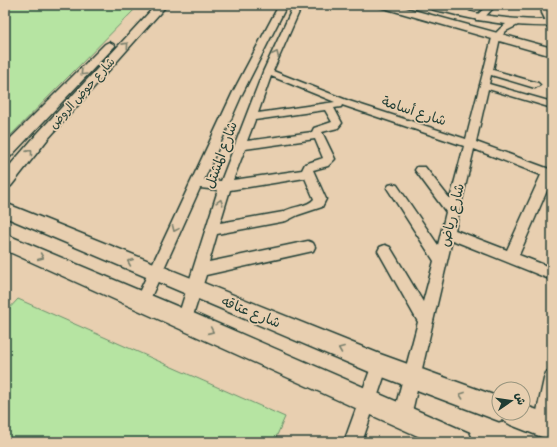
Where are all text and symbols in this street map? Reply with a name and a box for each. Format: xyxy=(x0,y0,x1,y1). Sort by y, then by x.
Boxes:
one-way arrow xyxy=(121,42,129,50)
one-way arrow xyxy=(271,51,279,58)
street label: شارع حوض الروض xyxy=(46,55,119,133)
one-way arrow xyxy=(80,68,88,76)
street label: شارع أسامة xyxy=(379,93,449,130)
street label: شارع المشتل xyxy=(201,119,242,191)
one-way arrow xyxy=(25,149,32,156)
street label: شارع رياض xyxy=(436,181,469,249)
one-way arrow xyxy=(215,198,224,205)
one-way arrow xyxy=(172,225,180,233)
one-way arrow xyxy=(36,252,44,260)
one-way arrow xyxy=(127,259,134,267)
street label: شارع عتاقه xyxy=(219,292,283,332)
one-way arrow xyxy=(207,326,215,334)
one-way arrow xyxy=(338,345,345,353)
north arrow xyxy=(491,381,531,421)
one-way arrow xyxy=(459,392,466,400)
text: ش xyxy=(513,392,528,406)

